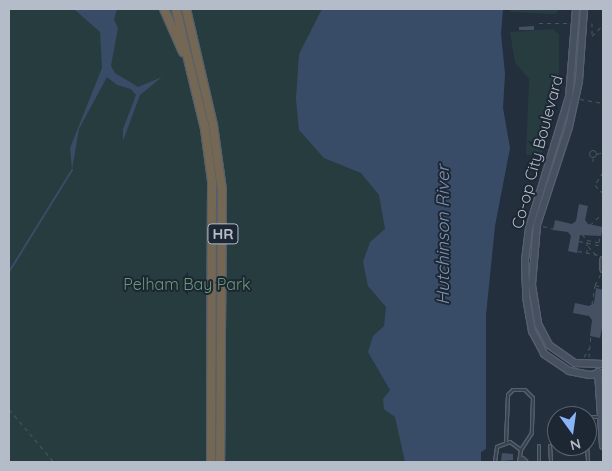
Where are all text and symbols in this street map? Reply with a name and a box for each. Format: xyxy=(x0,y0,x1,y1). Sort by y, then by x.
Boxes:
street label: Co-op City Boulevard xyxy=(507,73,567,231)
water label: Hutchinson River xyxy=(432,165,454,305)
road number: HR xyxy=(207,222,239,246)
park label: Pelham Bay Park xyxy=(123,274,251,294)
north arrow xyxy=(547,406,597,456)
text: N xyxy=(568,435,583,455)

